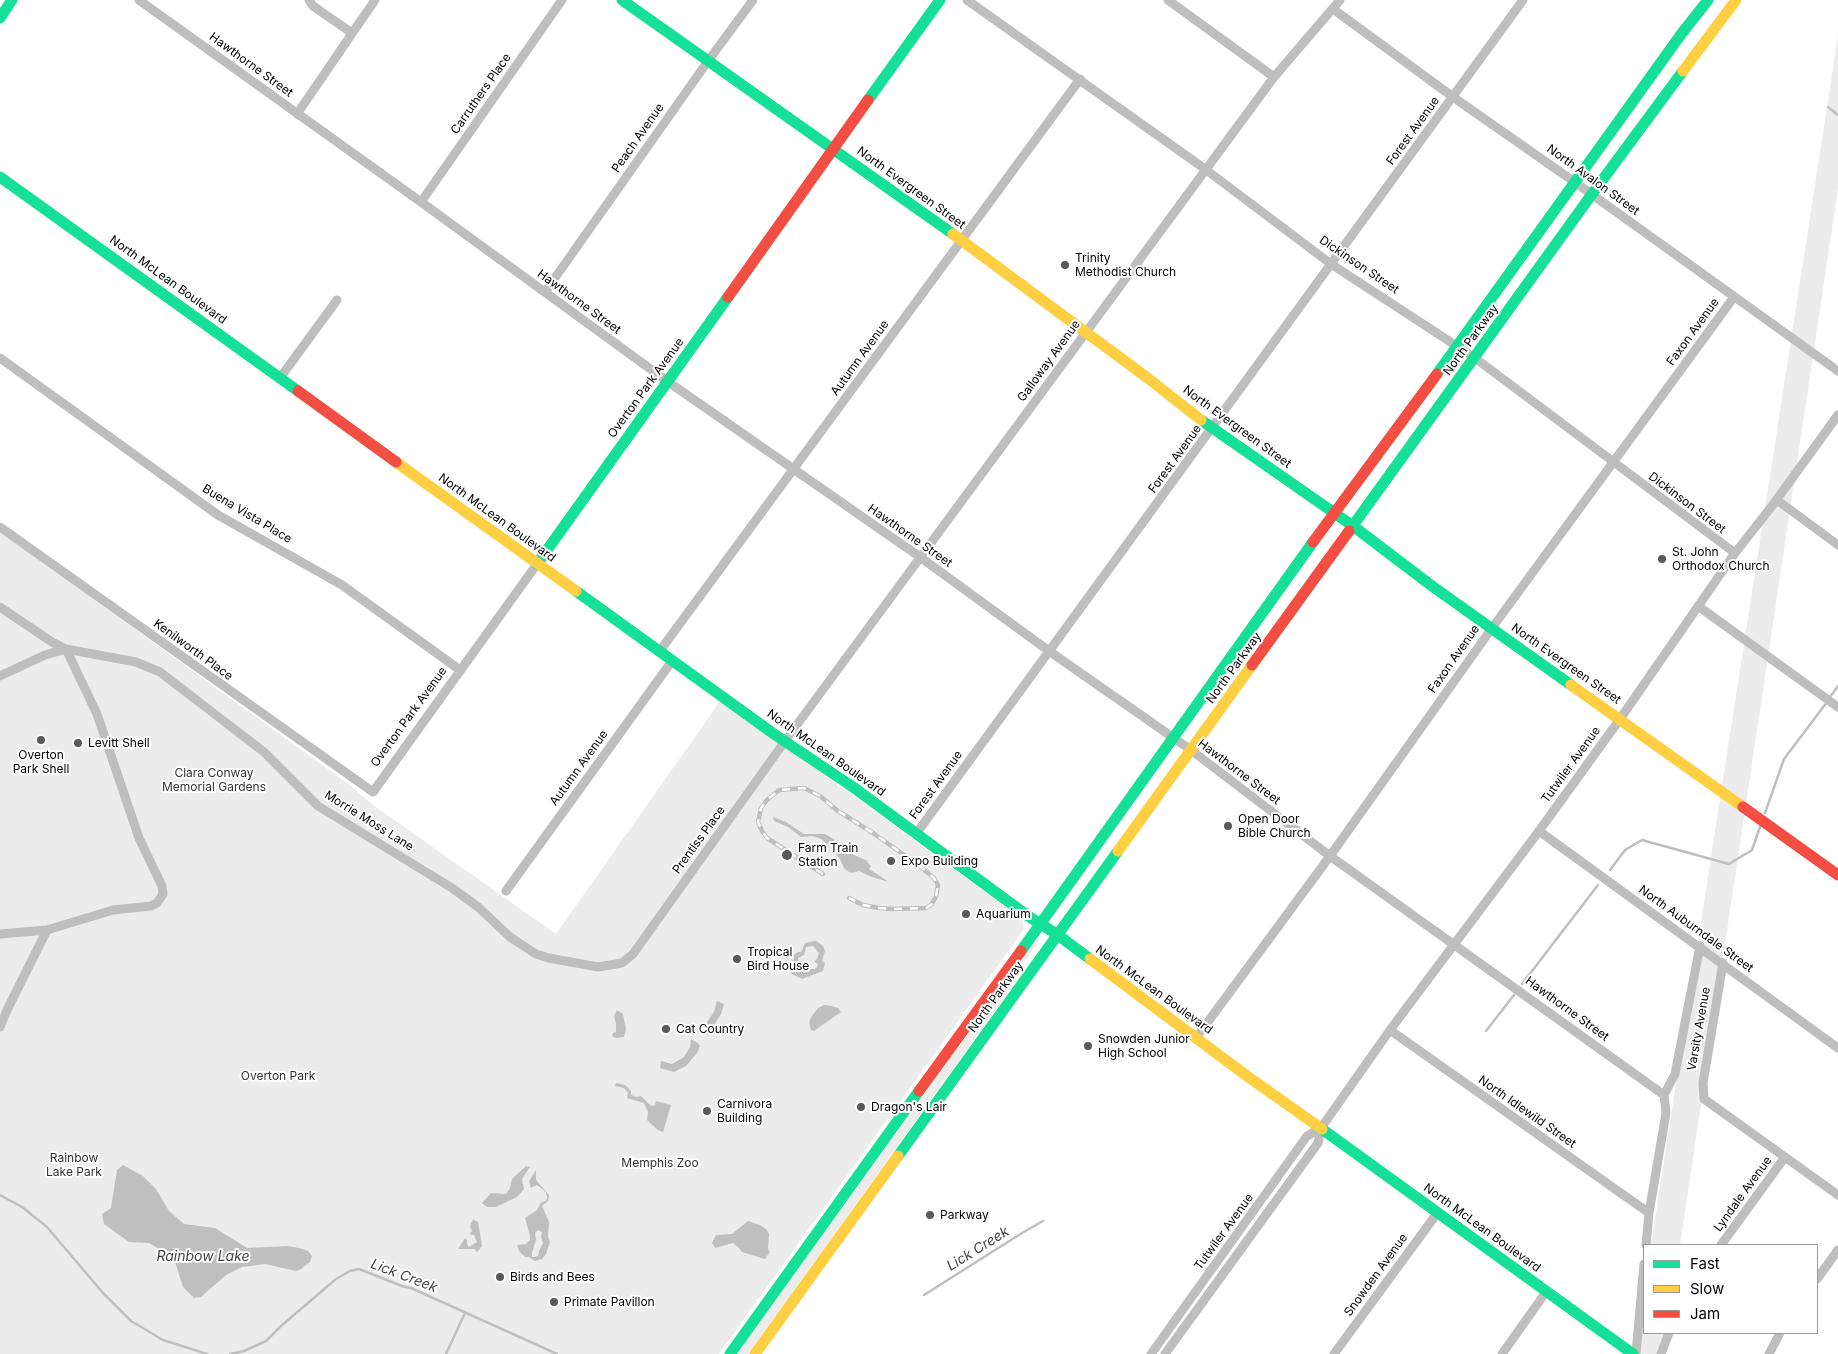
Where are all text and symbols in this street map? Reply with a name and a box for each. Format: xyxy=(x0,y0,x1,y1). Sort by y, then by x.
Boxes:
street label: Hawthorne Street xyxy=(206,30,296,100)
street label: Carruthers Place xyxy=(448,51,514,137)
street label: Forest Avenue xyxy=(1383,94,1443,168)
street label: Peach Avenue xyxy=(609,101,667,175)
street label: North Avalon Street xyxy=(1544,142,1642,218)
street label: North Evergreen Street xyxy=(854,144,968,232)
street label: North McLean Boulevard xyxy=(107,233,229,327)
street label: Dickinson Street xyxy=(1316,233,1402,297)
place label: Trinity Methodist Church xyxy=(1075,251,1176,279)
marker: Trinity Methodist Church xyxy=(1059,259,1071,271)
street label: Hawthorne Street xyxy=(534,267,624,337)
street label: Faxon Avenue xyxy=(1664,296,1722,368)
street label: North Parkway xyxy=(1440,302,1502,378)
street label: Galloway Avenue xyxy=(1015,317,1083,405)
street label: Autumn Avenue xyxy=(828,318,892,398)
street label: Overton Park Avenue xyxy=(605,335,687,441)
street label: North Evergreen Street xyxy=(1180,383,1294,471)
street label: Forest Avenue xyxy=(1145,422,1205,496)
street label: Dickinson Street xyxy=(1646,469,1728,537)
street label: North McLean Boulevard xyxy=(436,471,558,565)
street label: Buena Vista Place xyxy=(200,482,294,546)
street label: Hawthorne Street xyxy=(865,502,955,570)
place label: St. John Orthodox Church xyxy=(1672,545,1770,573)
marker: St. John Orthodox Church xyxy=(1656,553,1668,565)
street label: Kenilworth Place xyxy=(151,616,235,684)
street label: North Evergreen Street xyxy=(1508,621,1624,707)
street label: Faxon Avenue xyxy=(1425,622,1483,696)
street label: North Parkway xyxy=(1203,630,1265,706)
street label: Overton Park Avenue xyxy=(368,664,450,770)
street label: North McLean Boulevard xyxy=(764,707,888,799)
street label: Tutwiler Avenue xyxy=(1539,724,1603,806)
street label: Autumn Avenue xyxy=(547,728,611,808)
marker: Overton Park Shell xyxy=(35,734,47,746)
place label: Levitt Shell xyxy=(88,736,150,750)
street label: Hawthorne Street xyxy=(1195,736,1283,808)
marker: Levitt Shell xyxy=(72,737,84,749)
place label: Overton Park Shell xyxy=(13,748,69,776)
street label: Forest Avenue xyxy=(906,748,966,822)
park label: Clara Conway Memorial Gardens xyxy=(162,766,266,794)
street label: Morrie Moss Lane xyxy=(322,788,416,854)
street label: Prentiss Place xyxy=(670,803,728,877)
place label: Open Door Bible Church xyxy=(1238,812,1311,840)
marker: Open Door Bible Church xyxy=(1222,820,1234,832)
place label: Farm Train Station xyxy=(798,841,858,869)
marker: Farm Train Station xyxy=(780,848,794,862)
place label: Expo Building xyxy=(901,854,978,868)
marker: Expo Building xyxy=(885,855,897,867)
street label: North Auburndale Street xyxy=(1636,883,1756,975)
place label: Aquarium xyxy=(976,907,1031,921)
marker: Aquarium xyxy=(960,908,972,920)
street label: North McLean Boulevard xyxy=(1093,943,1215,1037)
place label: Tropical Bird House xyxy=(747,945,809,973)
marker: Tropical Bird House xyxy=(731,953,743,965)
street label: North Parkway xyxy=(965,959,1027,1035)
street label: Hawthorne Street xyxy=(1522,974,1612,1044)
street label: Varsity Avenue xyxy=(1685,986,1713,1072)
place label: Cat Country xyxy=(676,1022,744,1036)
marker: Cat Country xyxy=(660,1023,672,1035)
place label: Snowden Junior High School xyxy=(1098,1032,1190,1060)
marker: Snowden Junior High School xyxy=(1082,1040,1094,1052)
park label: Overton Park xyxy=(241,1069,315,1083)
street label: North Idlewild Street xyxy=(1475,1073,1579,1151)
place label: Carnivora Building xyxy=(717,1097,772,1125)
place label: Dragon's Lair xyxy=(871,1100,947,1114)
marker: Dragon's Lair xyxy=(855,1101,867,1113)
marker: Carnivora Building xyxy=(701,1105,713,1117)
park label: Rainbow Lake Park xyxy=(46,1151,102,1179)
street label: Lyndale Avenue xyxy=(1711,1154,1775,1234)
park label: Memphis Zoo xyxy=(621,1156,699,1170)
street label: North McLean Boulevard xyxy=(1421,1181,1543,1275)
street label: Tutwiler Avenue xyxy=(1192,1191,1256,1273)
place label: Parkway xyxy=(940,1208,989,1222)
marker: Parkway xyxy=(924,1209,936,1221)
water label: Lick Creek xyxy=(944,1223,1012,1275)
street label: Snowden Avenue xyxy=(1341,1231,1411,1319)
legend xyxy=(1643,1244,1818,1334)
water label: Rainbow Lake xyxy=(156,1249,250,1265)
text: Fast xyxy=(1690,1254,1720,1273)
water label: Lick Creek xyxy=(368,1256,440,1296)
place label: Birds and Bees xyxy=(510,1270,595,1284)
marker: Birds and Bees xyxy=(494,1271,506,1283)
text: Slow xyxy=(1690,1279,1724,1298)
place label: Primate Pavillon xyxy=(564,1295,655,1309)
marker: Primate Pavillon xyxy=(548,1296,560,1308)
text: Jam xyxy=(1690,1304,1720,1323)

